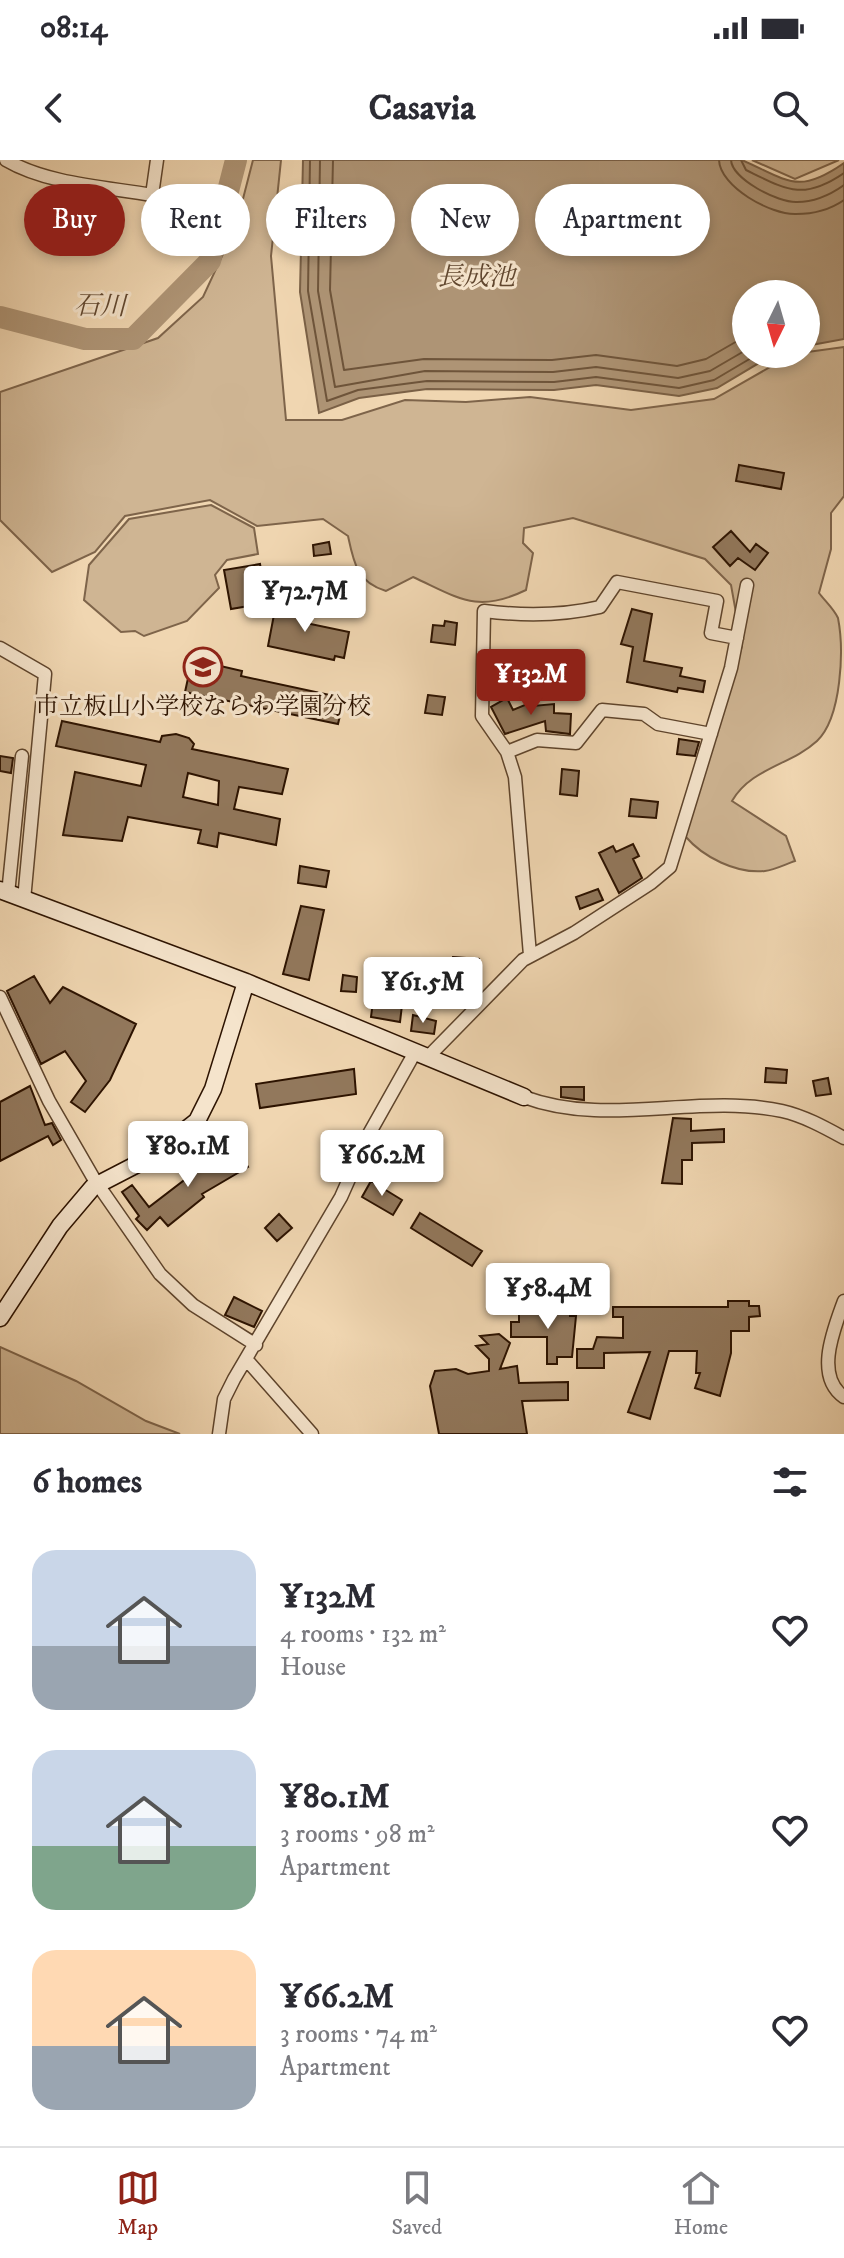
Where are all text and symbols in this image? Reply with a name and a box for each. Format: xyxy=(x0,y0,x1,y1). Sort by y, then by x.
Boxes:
text: 08:14 xyxy=(40,10,107,47)
icon: back xyxy=(32,86,76,130)
text: Casavia xyxy=(369,86,475,131)
icon: search xyxy=(768,86,812,130)
chip: Buy xyxy=(24,184,125,256)
chip: Rent xyxy=(141,184,250,256)
chip: Filters xyxy=(266,184,395,256)
chip: New xyxy=(411,184,519,256)
chip: Apartment xyxy=(535,184,710,256)
water label: 長成池 xyxy=(437,261,518,294)
north arrow xyxy=(732,280,820,368)
map controls xyxy=(732,280,820,368)
water label: 石川 xyxy=(74,290,129,324)
pin: ¥72.7M xyxy=(240,566,370,634)
text: ¥72.7M xyxy=(262,575,348,608)
school or university icon: 市立板山小学校ならわ学園分校 xyxy=(182,646,224,688)
pin: ¥132M xyxy=(475,649,587,717)
text: ¥132M xyxy=(494,658,568,691)
place label: 市立板山小学校ならわ学園分校 xyxy=(35,692,371,722)
pin: ¥61.5M xyxy=(358,957,488,1025)
text: ¥61.5M xyxy=(382,966,464,999)
pin: ¥80.1M xyxy=(123,1121,253,1189)
text: ¥80.1M xyxy=(146,1130,230,1163)
pin: ¥66.2M xyxy=(317,1130,447,1198)
text: ¥66.2M xyxy=(338,1139,426,1172)
pin: ¥58.4M xyxy=(483,1263,613,1331)
text: ¥58.4M xyxy=(504,1272,592,1305)
icon: filters xyxy=(768,1460,812,1504)
text: 6 homes xyxy=(32,1461,142,1503)
text: ¥132M xyxy=(280,1576,376,1618)
icon: home xyxy=(96,1582,192,1678)
icon: heart xyxy=(768,1608,812,1652)
text: 4 rooms · 132 m² xyxy=(280,1618,446,1651)
text: House xyxy=(280,1651,346,1684)
text: ¥80.1M xyxy=(280,1776,390,1818)
icon: home xyxy=(96,1782,192,1878)
icon: heart xyxy=(768,1808,812,1852)
text: 3 rooms · 98 m² xyxy=(280,1818,435,1851)
text: Apartment xyxy=(280,1851,391,1884)
text: ¥66.2M xyxy=(280,1976,394,2018)
icon: home xyxy=(96,1982,192,2078)
icon: heart xyxy=(768,2008,812,2052)
text: 3 rooms · 74 m² xyxy=(280,2018,437,2051)
text: Apartment xyxy=(280,2051,391,2084)
tab: Map xyxy=(116,2166,160,2241)
tab: Saved xyxy=(392,2166,442,2241)
tab: Home xyxy=(674,2166,728,2241)

